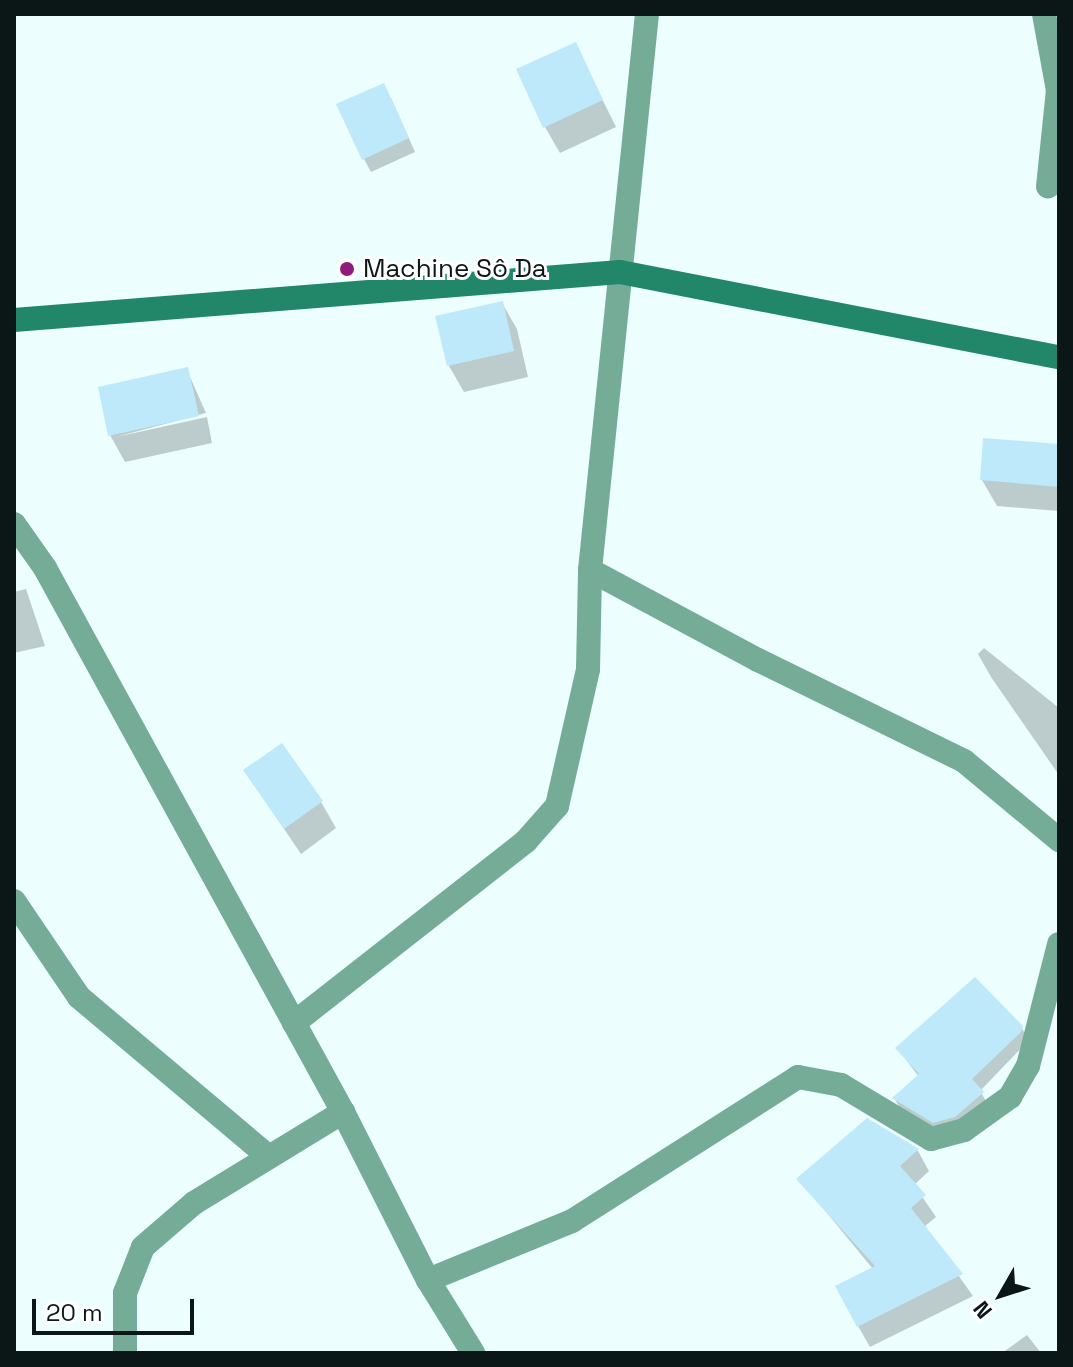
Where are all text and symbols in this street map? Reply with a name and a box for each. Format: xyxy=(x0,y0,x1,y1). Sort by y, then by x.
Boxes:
place label: Machine Sô Da xyxy=(363,253,547,285)
marker: Machine Sô Da xyxy=(338,260,356,278)
north arrow xyxy=(961,1255,1041,1335)
scale bar xyxy=(36,1283,198,1333)
text: N xyxy=(967,1296,998,1325)
text: 20 m xyxy=(46,1297,103,1328)

